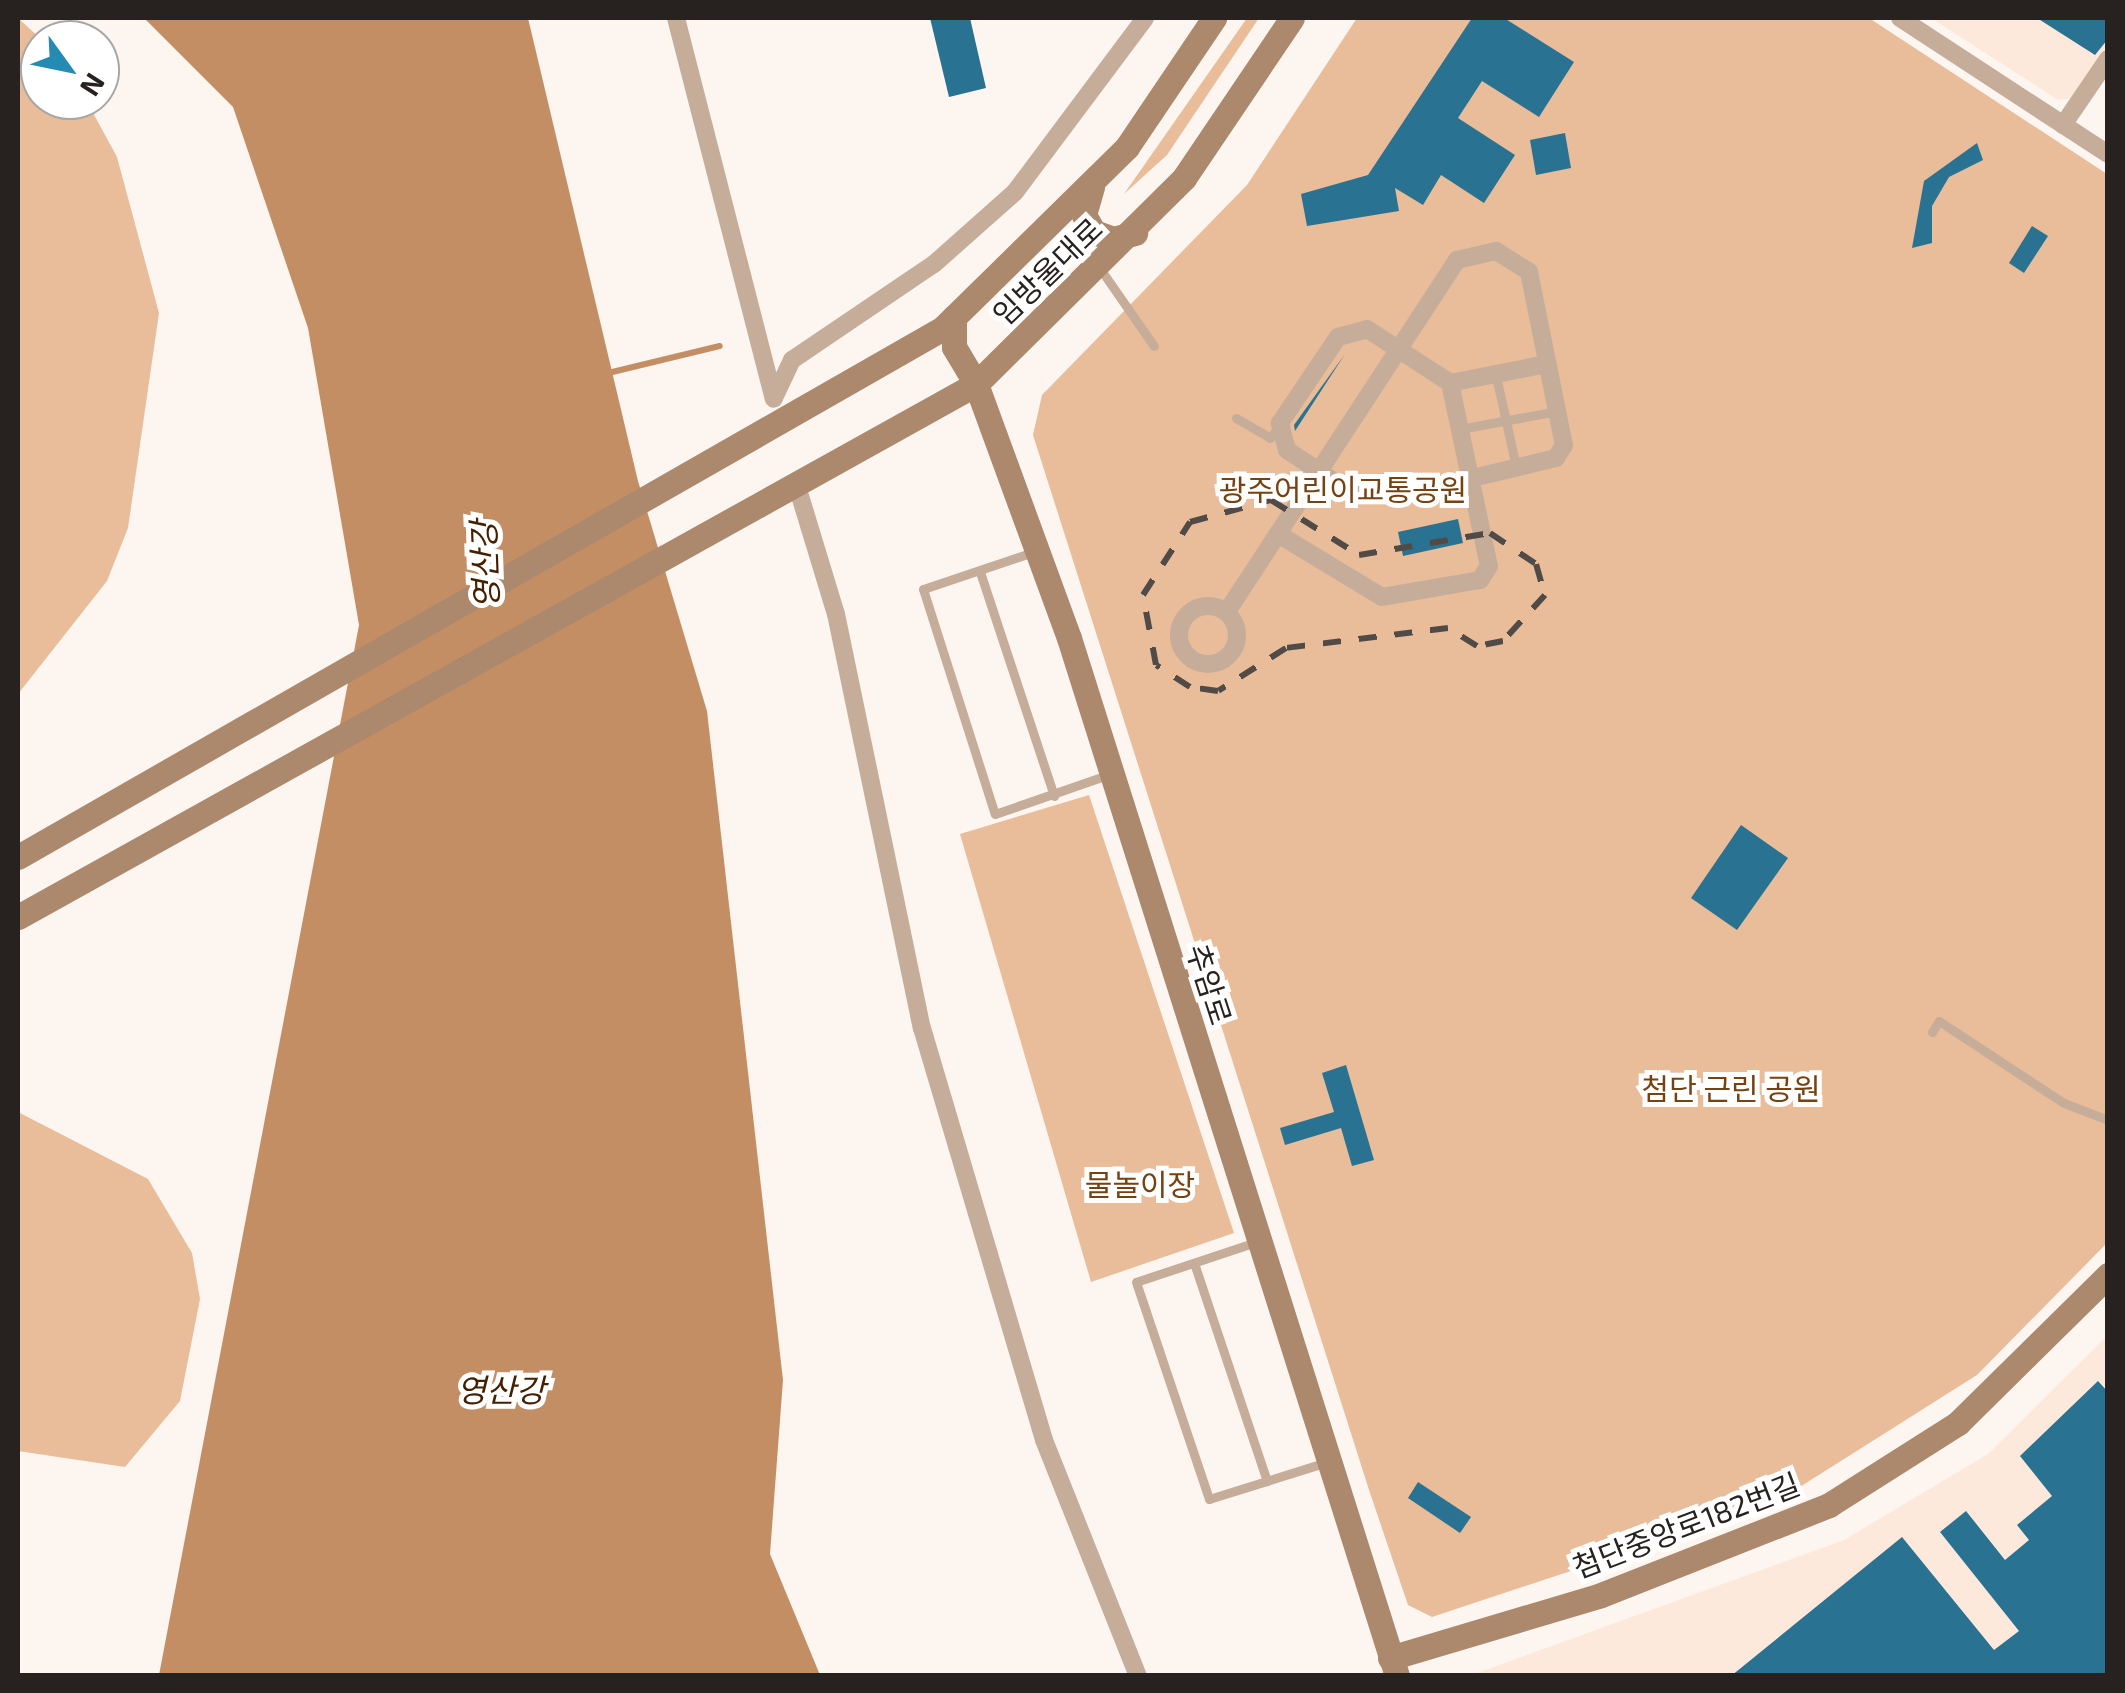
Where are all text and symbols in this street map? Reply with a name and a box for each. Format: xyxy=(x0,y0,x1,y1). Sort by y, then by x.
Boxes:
north arrow xyxy=(20,20,120,120)
text: N xyxy=(74,68,113,103)
street label: 임방울대로 xyxy=(985,210,1109,332)
park label: 광주어린이교통공원 xyxy=(1219,471,1467,507)
water label: 영산강 xyxy=(463,520,505,610)
street label: 추암로 xyxy=(1180,939,1240,1029)
park label: 첨단 근린 공원 xyxy=(1642,1070,1820,1106)
park label: 물놀이장 xyxy=(1085,1166,1195,1202)
water label: 영산강 xyxy=(457,1370,545,1408)
street label: 첨단중앙로182번길 xyxy=(1567,1465,1805,1585)

